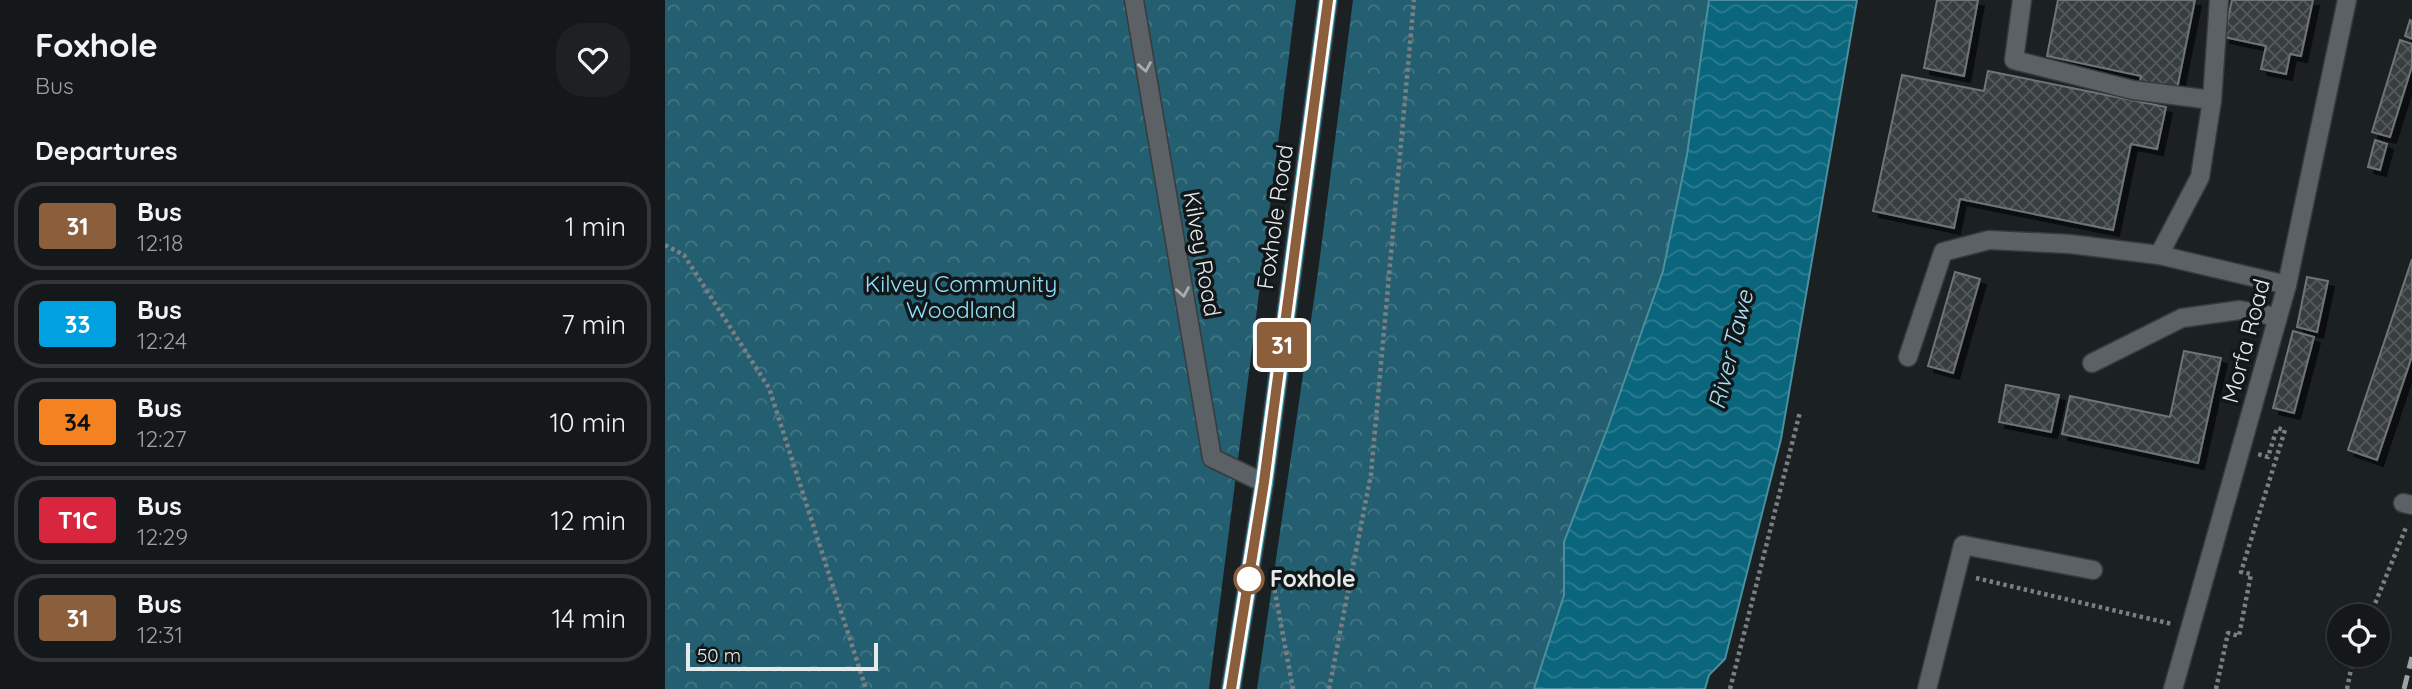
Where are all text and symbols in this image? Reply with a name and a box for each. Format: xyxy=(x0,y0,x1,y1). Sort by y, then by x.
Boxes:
button: heart xyxy=(556,23,630,97)
text: Foxhole xyxy=(35,24,158,65)
one-way arrow xyxy=(1137,61,1152,73)
text: Bus xyxy=(35,71,74,100)
text: Departures xyxy=(35,134,178,167)
street label: Foxhole Road xyxy=(1250,143,1299,291)
street label: Kilvey Road xyxy=(1177,189,1228,319)
text: Bus xyxy=(137,195,182,228)
text: 1 min xyxy=(565,210,626,243)
text: 31 xyxy=(66,211,89,241)
text: 12:18 xyxy=(137,228,183,257)
park label: Kilvey Community Woodland xyxy=(865,269,1057,324)
street label: Morfa Road xyxy=(2215,276,2276,406)
one-way arrow xyxy=(1175,286,1190,297)
water label: River Tawe xyxy=(1701,286,1760,412)
text: Bus xyxy=(137,293,182,326)
text: 7 min xyxy=(561,308,626,341)
text: 33 xyxy=(65,309,90,339)
line badge: 31 xyxy=(1251,322,1313,368)
text: 12:24 xyxy=(137,326,187,355)
text: 31 xyxy=(1271,330,1293,360)
text: Bus xyxy=(137,391,182,424)
text: 10 min xyxy=(550,406,626,439)
text: 34 xyxy=(64,407,91,437)
text: 12:27 xyxy=(137,424,187,453)
text: Bus xyxy=(137,489,182,522)
text: 12 min xyxy=(551,504,626,537)
text: T1C xyxy=(58,505,97,535)
text: 12:29 xyxy=(137,522,188,551)
marker: Foxhole xyxy=(1234,564,1264,594)
place label: Foxhole xyxy=(1270,564,1356,593)
text: Bus xyxy=(137,587,182,620)
text: 14 min xyxy=(552,602,626,635)
text: 31 xyxy=(66,603,89,633)
map controls xyxy=(2327,604,2390,667)
button: locate xyxy=(2327,604,2390,667)
text: 12:31 xyxy=(137,620,183,649)
scale bar xyxy=(686,640,879,672)
text: 50 m xyxy=(697,643,741,667)

